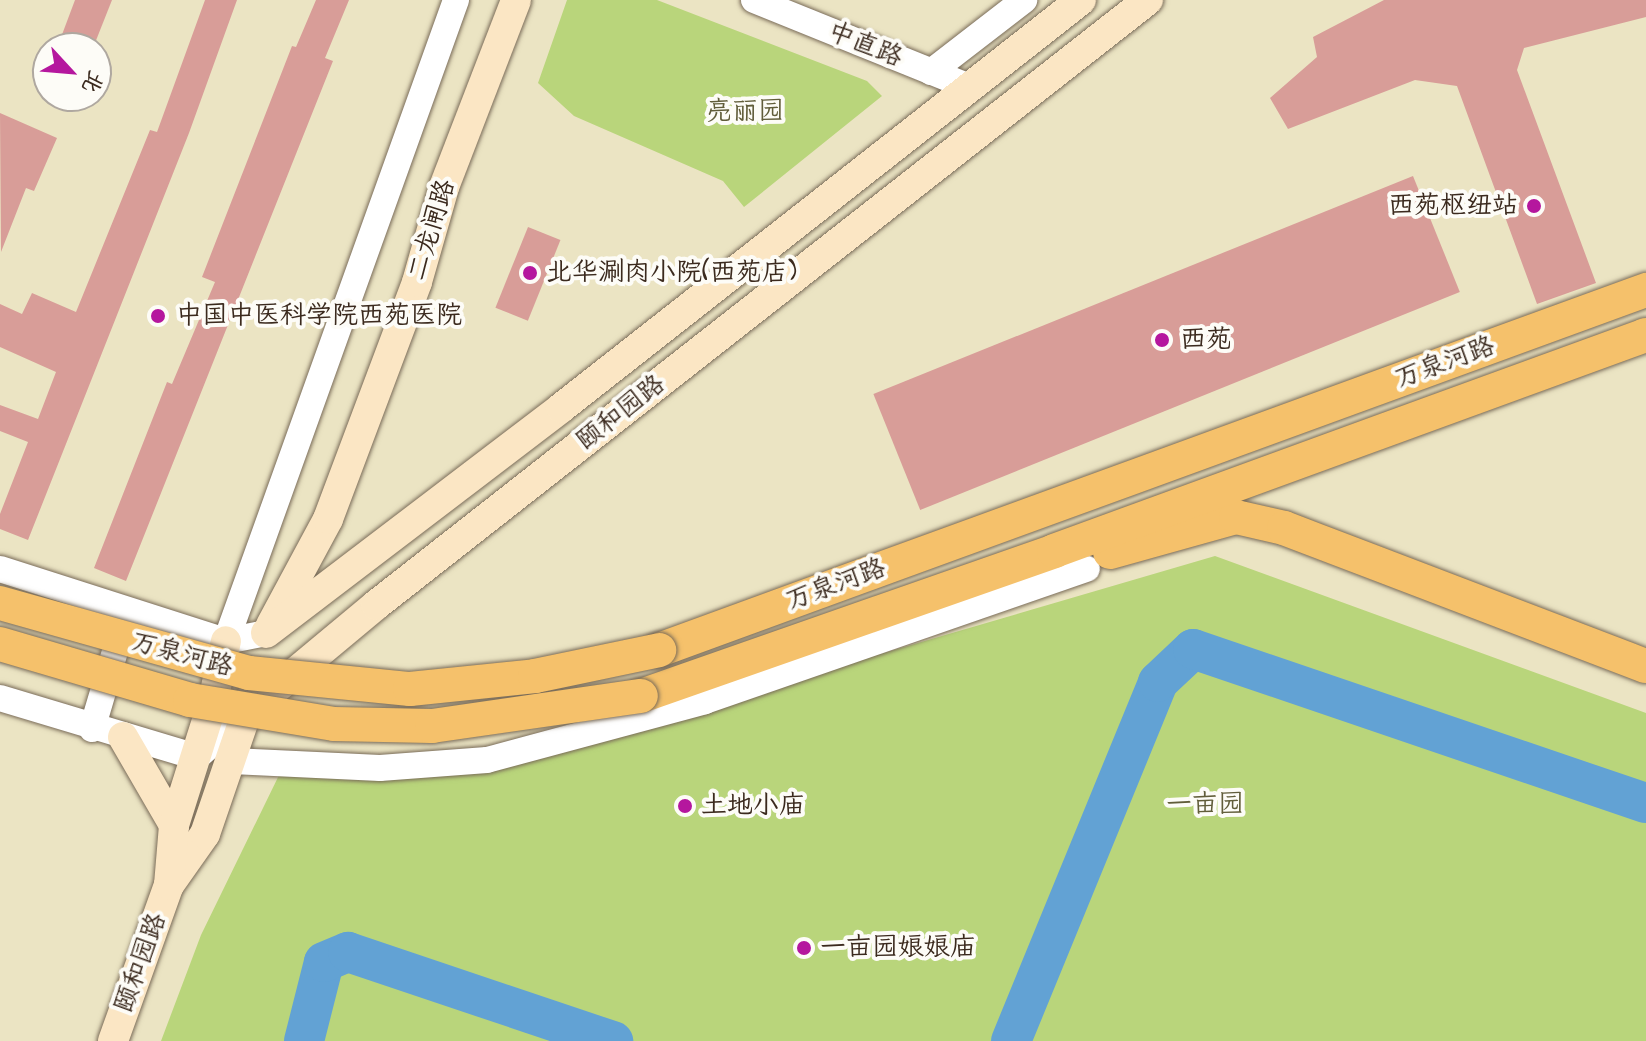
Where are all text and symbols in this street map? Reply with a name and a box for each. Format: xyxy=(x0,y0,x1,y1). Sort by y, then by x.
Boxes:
street label: 中直路 xyxy=(823,16,907,74)
north arrow xyxy=(32,32,112,112)
text: 北 xyxy=(73,65,111,99)
park label: 亮丽园 xyxy=(706,96,784,128)
street label: 二龙闸路 xyxy=(402,176,462,284)
place label: 西苑枢纽站 xyxy=(1388,190,1518,222)
marker: 西苑枢纽站 xyxy=(1525,197,1543,215)
place label: 北华涮肉小院(西苑店) xyxy=(546,257,797,289)
marker: 北华涮肉小院(西苑店) xyxy=(521,264,539,282)
place label: 中国中医科学院西苑医院 xyxy=(176,300,462,332)
marker: 中国中医科学院西苑医院 xyxy=(147,305,169,327)
place label: 西苑 xyxy=(1180,324,1232,356)
marker: 西苑 xyxy=(1151,329,1173,351)
street label: 万泉河路 xyxy=(1391,331,1499,395)
street label: 颐和园路 xyxy=(570,369,672,457)
street label: 万泉河路 xyxy=(782,553,890,617)
street label: 万泉河路 xyxy=(128,626,236,684)
park label: 一亩园 xyxy=(1166,789,1244,821)
place label: 土地小庙 xyxy=(701,790,805,822)
marker: 土地小庙 xyxy=(676,797,694,815)
street label: 颐和园路 xyxy=(109,909,173,1017)
place label: 一亩园娘娘庙 xyxy=(820,932,976,964)
marker: 一亩园娘娘庙 xyxy=(795,939,813,957)

